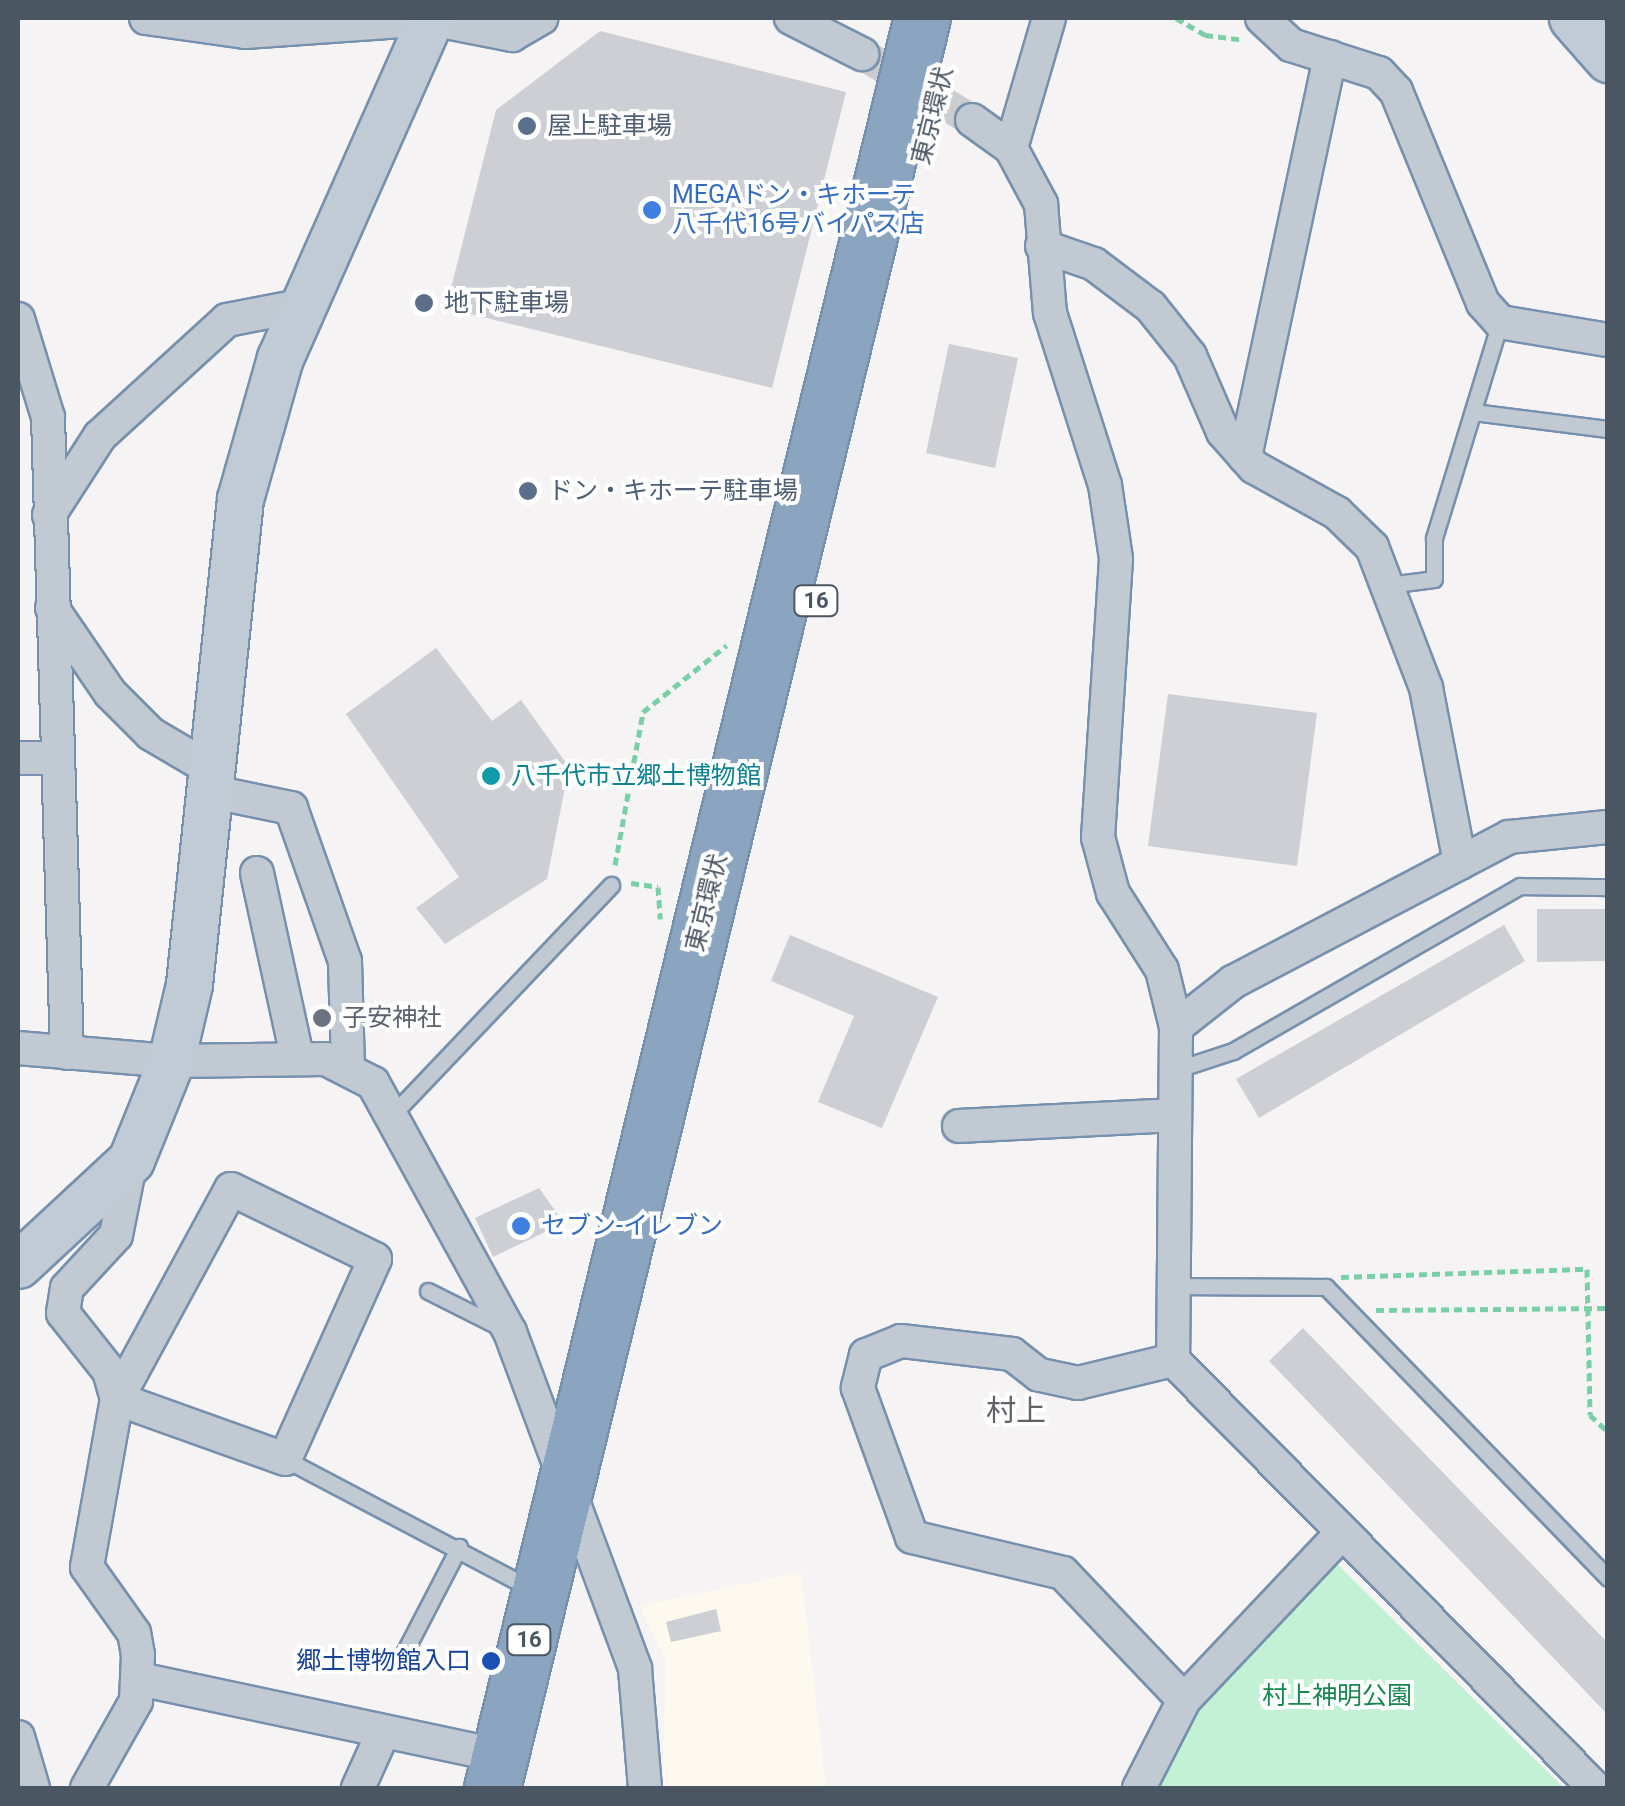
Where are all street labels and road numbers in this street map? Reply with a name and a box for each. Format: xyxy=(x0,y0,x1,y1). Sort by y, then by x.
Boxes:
street label: 東京環状 xyxy=(906,64,960,168)
road number: 16 xyxy=(791,584,841,618)
street label: 東京環状 xyxy=(680,851,734,955)
road number: 16 xyxy=(504,1623,554,1657)

